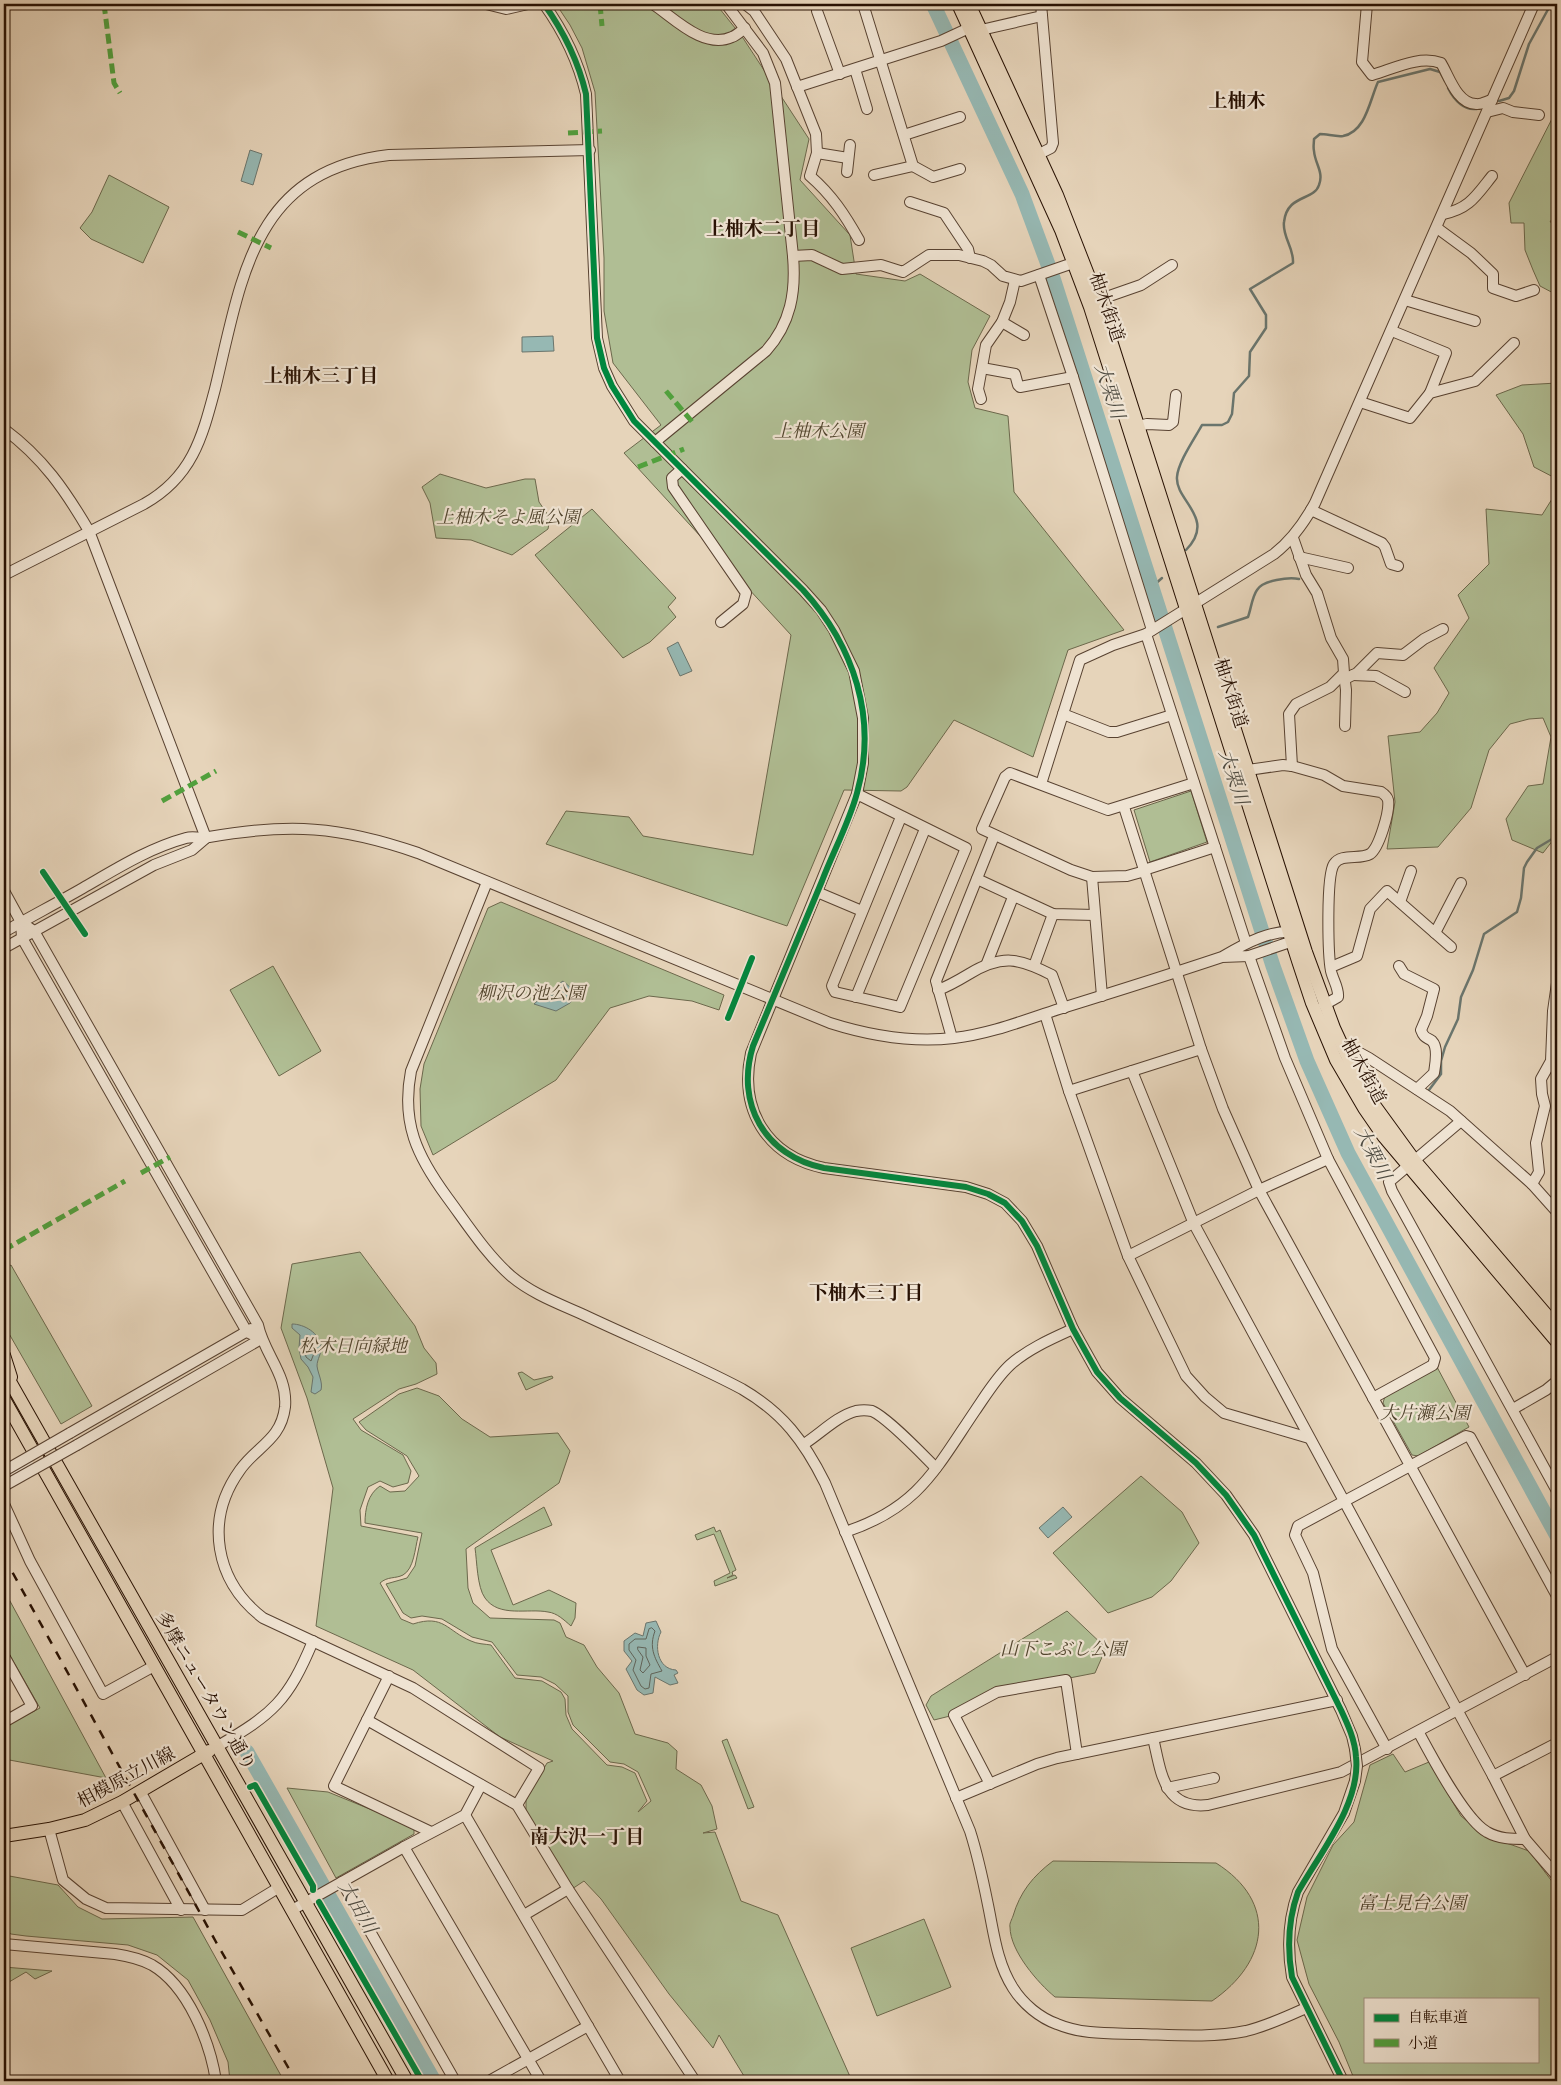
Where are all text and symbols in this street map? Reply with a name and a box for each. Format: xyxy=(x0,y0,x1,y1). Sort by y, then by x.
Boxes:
district label: 上柚木 xyxy=(1208,89,1266,112)
district label: 上柚木二丁目 xyxy=(706,217,820,240)
street label: 柚木街道 xyxy=(1085,269,1129,345)
water label: 大栗川 xyxy=(1090,360,1130,424)
district label: 上柚木三丁目 xyxy=(264,364,378,387)
park label: 上柚木公園 xyxy=(774,420,867,442)
park label: 上柚木そよ風公園 xyxy=(436,506,583,528)
street label: 柚木街道 xyxy=(1209,655,1253,731)
water label: 大栗川 xyxy=(1214,746,1254,810)
park label: 柳沢の池公園 xyxy=(477,982,588,1004)
street label: 柚木街道 xyxy=(1337,1034,1391,1108)
water label: 大栗川 xyxy=(1350,1122,1397,1185)
district label: 下柚木三丁目 xyxy=(809,1281,923,1304)
park label: 松木日向緑地 xyxy=(299,1335,409,1357)
park label: 大片瀬公園 xyxy=(1380,1402,1473,1424)
street label: 多摩ニュータウン通り xyxy=(151,1608,261,1774)
park label: 山下こぶし公園 xyxy=(1000,1638,1129,1660)
street label: 相模原立川線 xyxy=(73,1742,179,1812)
district label: 南大沢一丁目 xyxy=(530,1825,644,1848)
water label: 大田川 xyxy=(334,1877,383,1939)
park label: 富士見台公園 xyxy=(1358,1892,1469,1914)
legend xyxy=(1364,1998,1538,2062)
text: 自転車道 xyxy=(1408,2008,1468,2026)
text: 小道 xyxy=(1408,2034,1438,2052)

